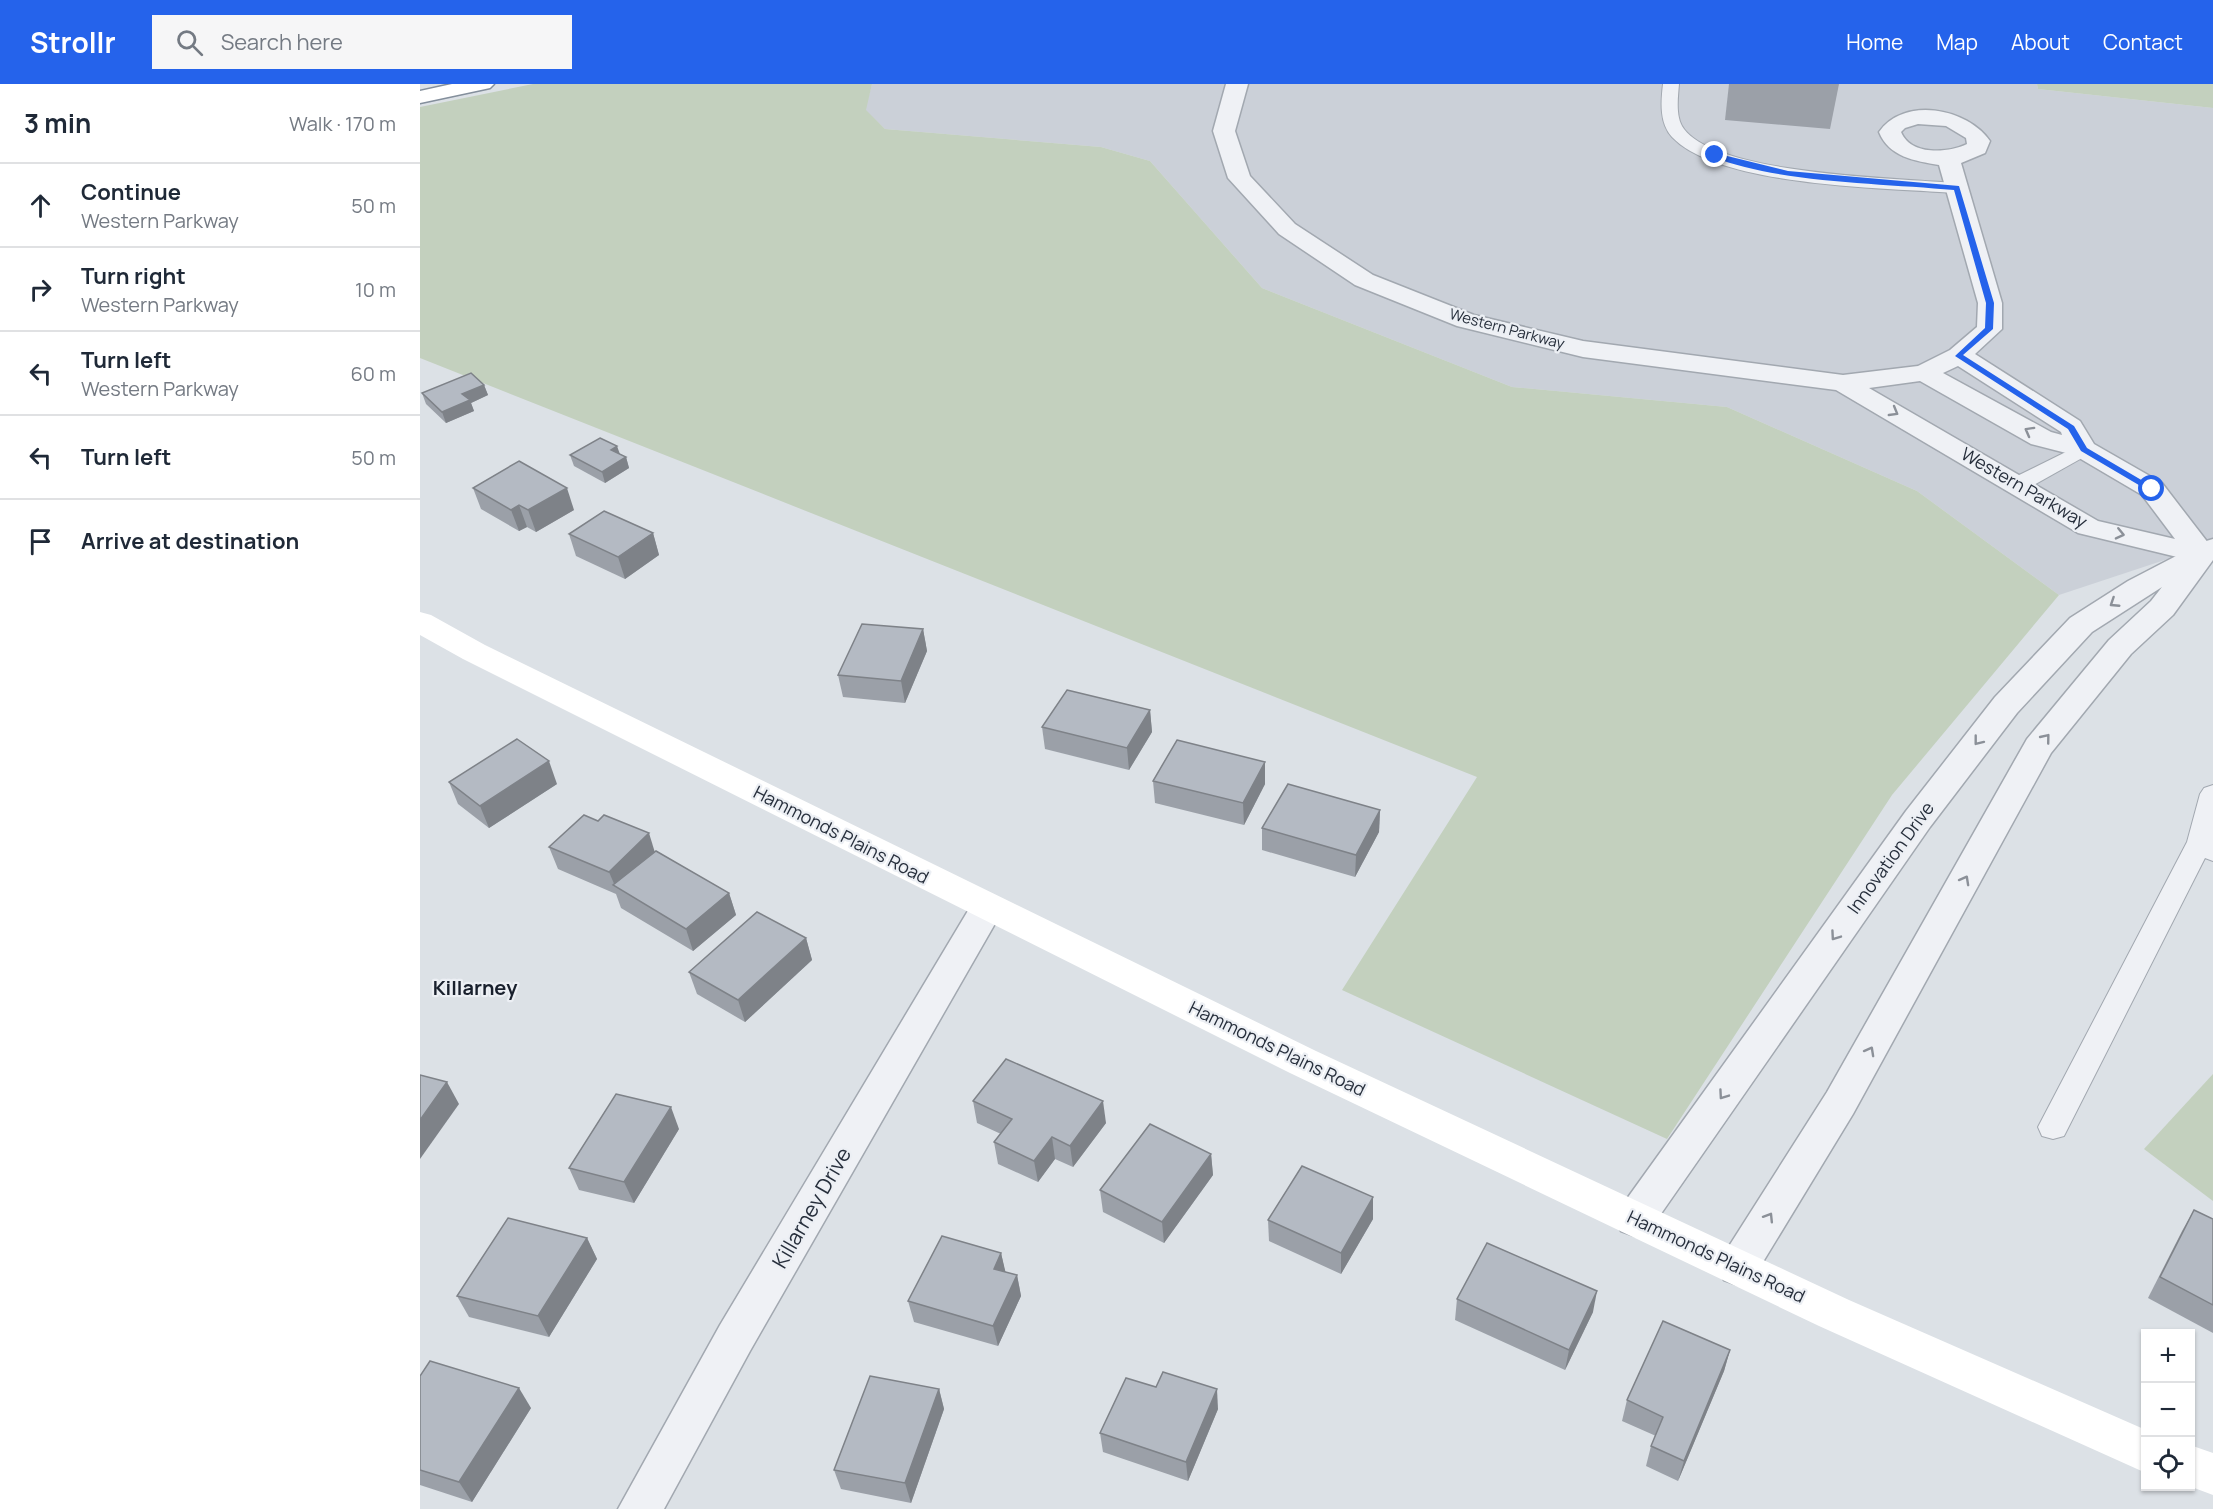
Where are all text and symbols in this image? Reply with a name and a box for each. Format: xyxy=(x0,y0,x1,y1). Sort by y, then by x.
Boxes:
search box xyxy=(152,15,572,69)
text: Strollr xyxy=(30,23,116,61)
icon: search xyxy=(173,26,206,59)
text: Search here xyxy=(221,27,343,57)
text: Home xyxy=(1846,28,1903,56)
text: Map xyxy=(1936,28,1978,56)
text: About xyxy=(2011,28,2070,56)
text: Contact xyxy=(2103,28,2183,56)
text: 3 min xyxy=(24,105,91,141)
text: Walk · 170 m xyxy=(289,110,396,137)
route end xyxy=(1701,141,1727,167)
text: Continue xyxy=(81,177,181,207)
icon: ahead xyxy=(24,189,57,222)
text: 50 m xyxy=(351,192,396,219)
text: Western Parkway xyxy=(81,207,239,234)
text: Turn right xyxy=(81,261,186,291)
icon: right xyxy=(24,273,57,306)
text: 10 m xyxy=(355,276,396,303)
text: Western Parkway xyxy=(81,291,239,318)
street label: Western Parkway xyxy=(1447,303,1567,354)
text: Turn left xyxy=(81,345,171,375)
icon: left xyxy=(24,357,57,390)
text: 60 m xyxy=(350,360,396,387)
text: Western Parkway xyxy=(81,375,239,402)
one-way arrow xyxy=(1888,405,1898,416)
one-way arrow xyxy=(2025,427,2035,438)
icon: left xyxy=(24,441,57,474)
street label: Western Parkway xyxy=(1957,441,2092,533)
text: Turn left xyxy=(81,442,171,472)
text: 50 m xyxy=(351,444,396,471)
route start xyxy=(2138,475,2164,501)
icon: arrive xyxy=(24,525,57,558)
text: Arrive at destination xyxy=(81,526,299,556)
one-way arrow xyxy=(2114,527,2124,540)
one-way arrow xyxy=(2110,596,2121,607)
one-way arrow xyxy=(2038,733,2049,744)
one-way arrow xyxy=(1975,734,1986,745)
street label: Hammonds Plains Road xyxy=(750,780,933,889)
street label: Innovation Drive xyxy=(1841,797,1939,918)
one-way arrow xyxy=(1958,876,1969,886)
one-way arrow xyxy=(1831,929,1842,940)
district label: Killarney xyxy=(433,974,518,1001)
street label: Hammonds Plains Road xyxy=(1185,995,1370,1101)
one-way arrow xyxy=(1863,1046,1874,1057)
one-way arrow xyxy=(1719,1088,1730,1099)
street label: Killarney Drive xyxy=(765,1142,857,1273)
street label: Hammonds Plains Road xyxy=(1624,1204,1809,1308)
one-way arrow xyxy=(1761,1213,1773,1223)
map controls xyxy=(2141,1329,2195,1491)
button: + xyxy=(2141,1329,2195,1383)
button: − xyxy=(2141,1383,2195,1437)
button: locate xyxy=(2141,1437,2195,1491)

